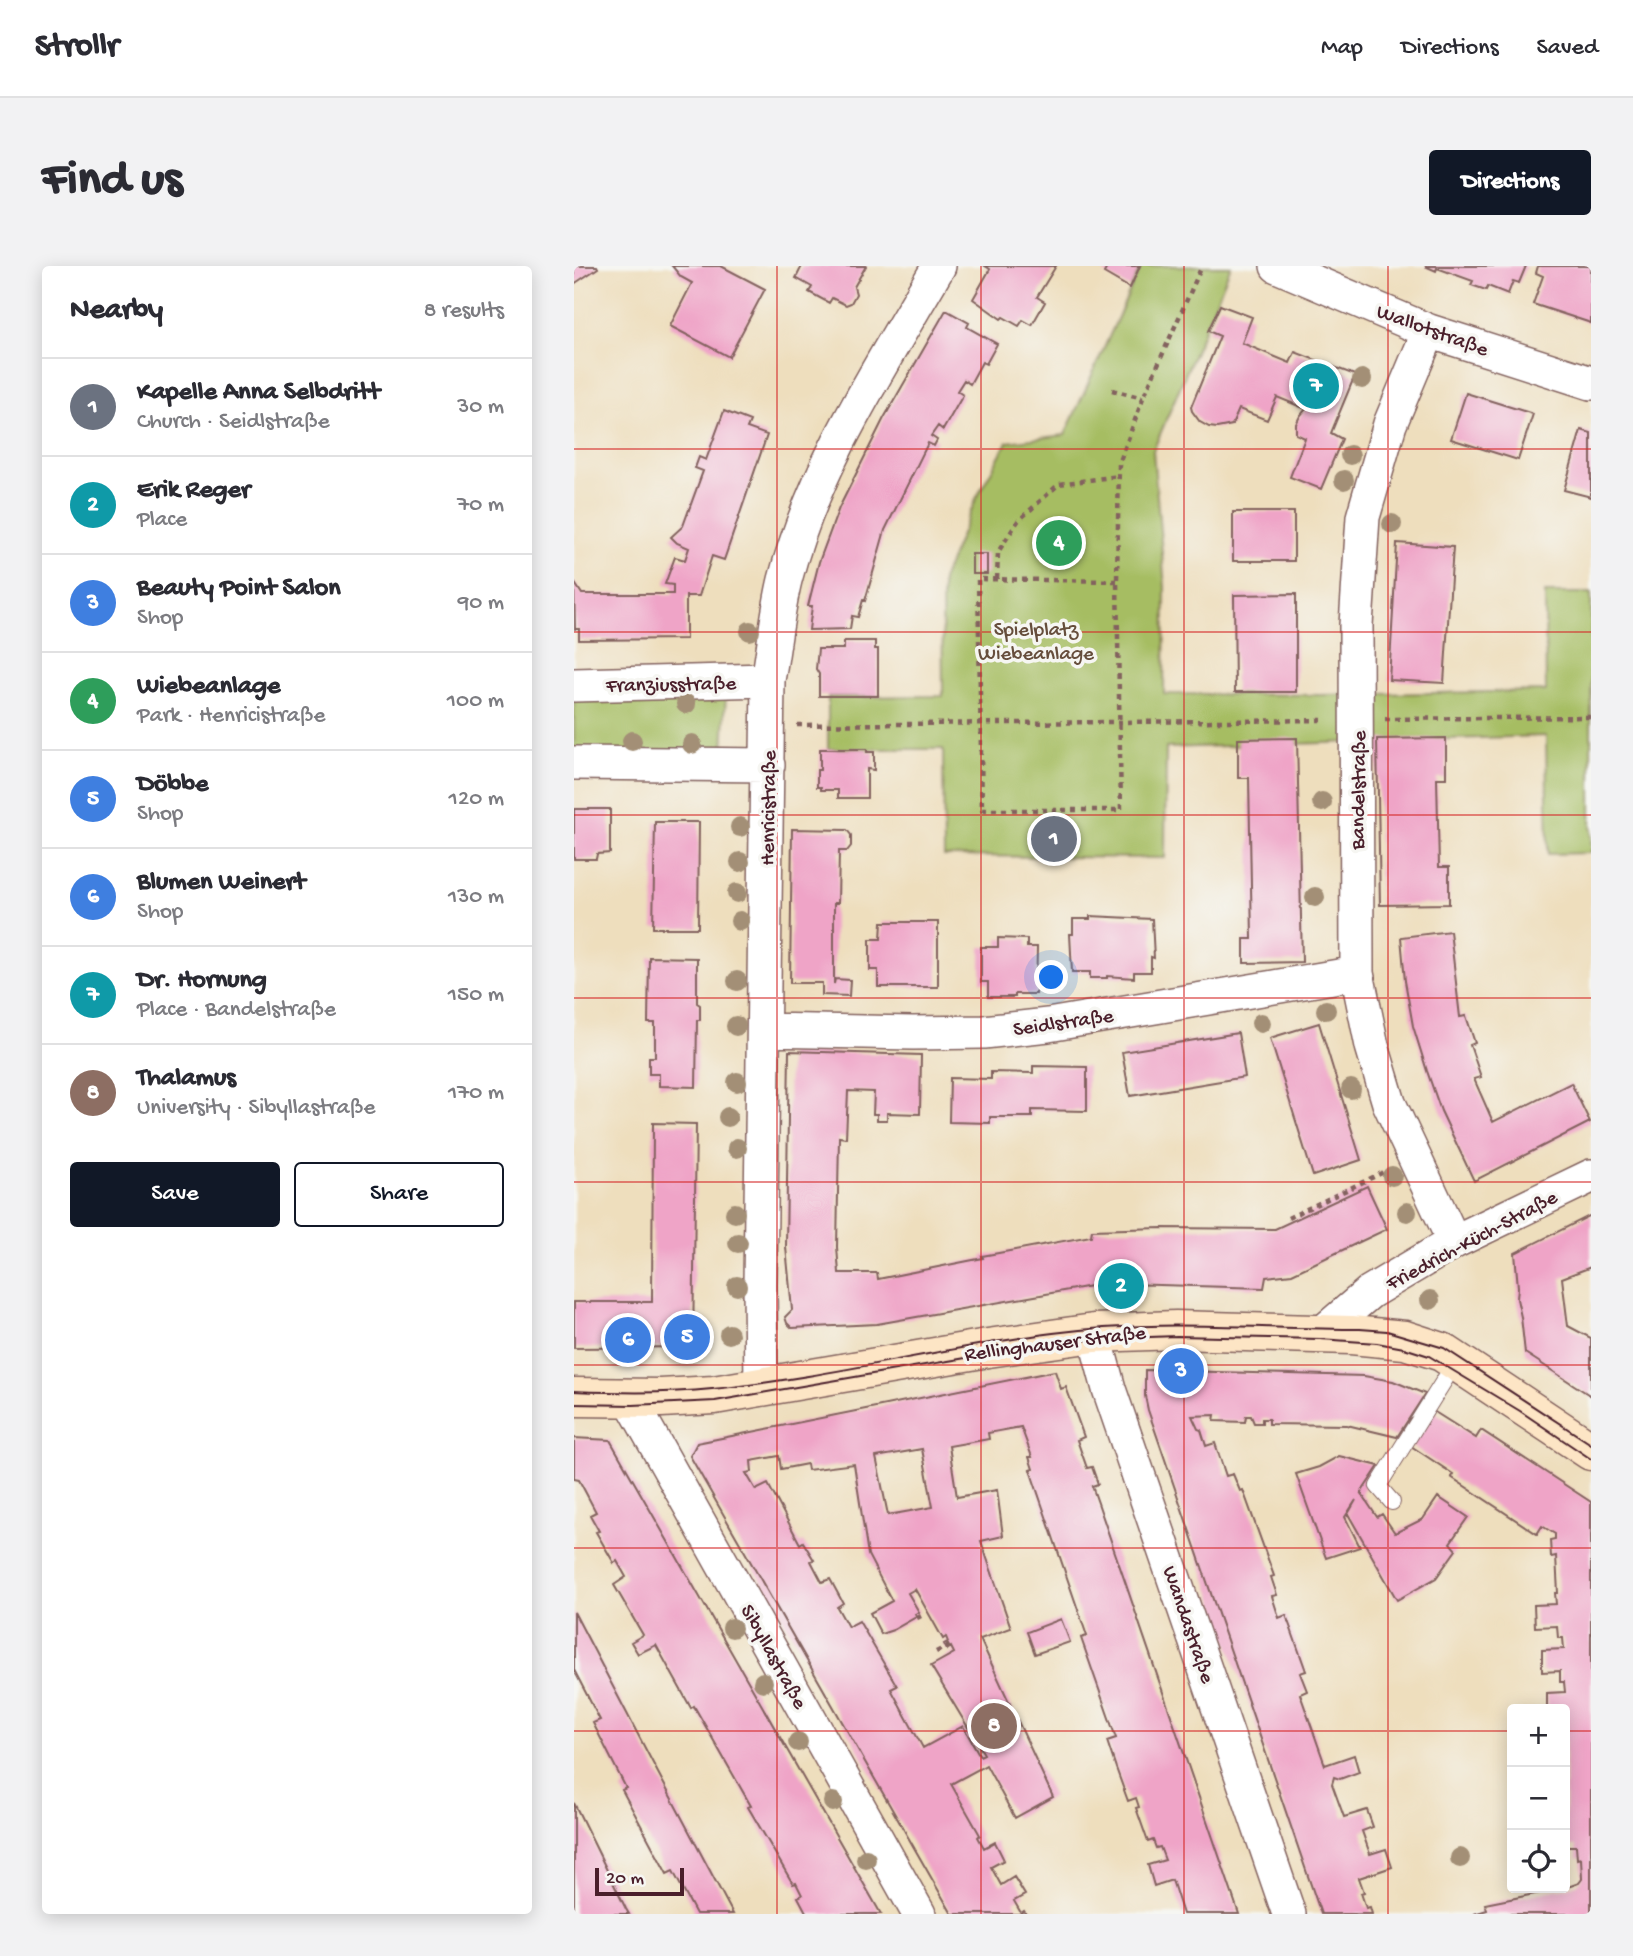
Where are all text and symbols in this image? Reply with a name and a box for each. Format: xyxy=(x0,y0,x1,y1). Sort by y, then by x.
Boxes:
text: Strollr xyxy=(35,29,119,67)
text: Map xyxy=(1321,34,1363,63)
text: Directions xyxy=(1401,34,1499,63)
text: Saved xyxy=(1537,34,1598,63)
button: Directions xyxy=(1429,150,1591,215)
text: Find us xyxy=(42,153,182,211)
text: Nearby xyxy=(70,294,163,329)
text: 8 results xyxy=(424,298,504,325)
street label: Wallotstraße xyxy=(1372,300,1492,364)
pin: 7 xyxy=(1293,360,1339,412)
text: Kapelle Anna Selbdritt xyxy=(137,378,380,409)
text: 1 xyxy=(88,394,98,421)
text: 30 m xyxy=(457,394,504,421)
text: Church · Seidlstraße xyxy=(137,409,330,436)
text: Erik Reger xyxy=(137,476,250,507)
text: 2 xyxy=(87,492,99,519)
text: 70 m xyxy=(457,492,504,519)
text: Place xyxy=(137,507,187,534)
pin: 4 xyxy=(1036,517,1082,569)
text: Beauty Point Salon xyxy=(137,574,341,605)
text: 3 xyxy=(87,590,99,617)
text: 90 m xyxy=(458,590,504,617)
text: Shop xyxy=(137,605,183,632)
park label: Spielplatz Wiebeanlage xyxy=(978,619,1095,668)
text: Wiebeanlage xyxy=(137,672,280,703)
street label: Franziusstraße xyxy=(605,673,738,700)
text: 4 xyxy=(88,688,98,715)
text: 100 m xyxy=(447,688,504,715)
text: Park · Henricistraße xyxy=(137,703,325,730)
street label: Bandelstraße xyxy=(1347,729,1374,851)
street label: Henricistraße xyxy=(757,749,784,866)
text: Döbbe xyxy=(137,770,208,801)
text: 5 xyxy=(87,786,99,813)
text: 120 m xyxy=(449,786,504,813)
text: Shop xyxy=(137,801,183,828)
pin: 1 xyxy=(1031,813,1077,865)
text: Blumen Weinert xyxy=(137,868,305,899)
text: 6 xyxy=(87,884,99,911)
text: 130 m xyxy=(448,884,504,911)
text: Shop xyxy=(137,899,183,926)
your location xyxy=(1034,960,1068,994)
text: Dr. Hornung xyxy=(137,966,267,997)
text: 7 xyxy=(87,982,99,1009)
text: 150 m xyxy=(448,982,504,1009)
text: Place · Bandelstraße xyxy=(137,997,336,1024)
street label: Seidlstraße xyxy=(1012,1005,1116,1044)
text: Thalamus xyxy=(137,1064,236,1095)
text: 8 xyxy=(87,1080,99,1107)
text: 170 m xyxy=(448,1080,504,1107)
text: University · Sibyllastraße xyxy=(137,1095,375,1122)
button: Save xyxy=(70,1162,280,1227)
button: Share xyxy=(294,1162,504,1227)
street label: Friedrich-Küch-Straße xyxy=(1382,1186,1564,1298)
pin: 2 xyxy=(1098,1260,1144,1312)
pin: 5 xyxy=(664,1311,710,1363)
pin: 6 xyxy=(605,1314,651,1366)
street label: Rellinghauser Straße xyxy=(963,1322,1149,1369)
pin: 3 xyxy=(1158,1345,1204,1397)
street label: Wandastraße xyxy=(1155,1563,1219,1688)
street label: Sibyllastraße xyxy=(733,1601,811,1715)
pin: 8 xyxy=(971,1700,1017,1752)
map controls xyxy=(1507,1704,1570,1893)
button: + xyxy=(1507,1704,1570,1767)
button: − xyxy=(1507,1767,1570,1830)
button: locate xyxy=(1507,1830,1570,1893)
scale bar xyxy=(595,1865,684,1897)
text: 20 m xyxy=(606,1868,644,1891)

